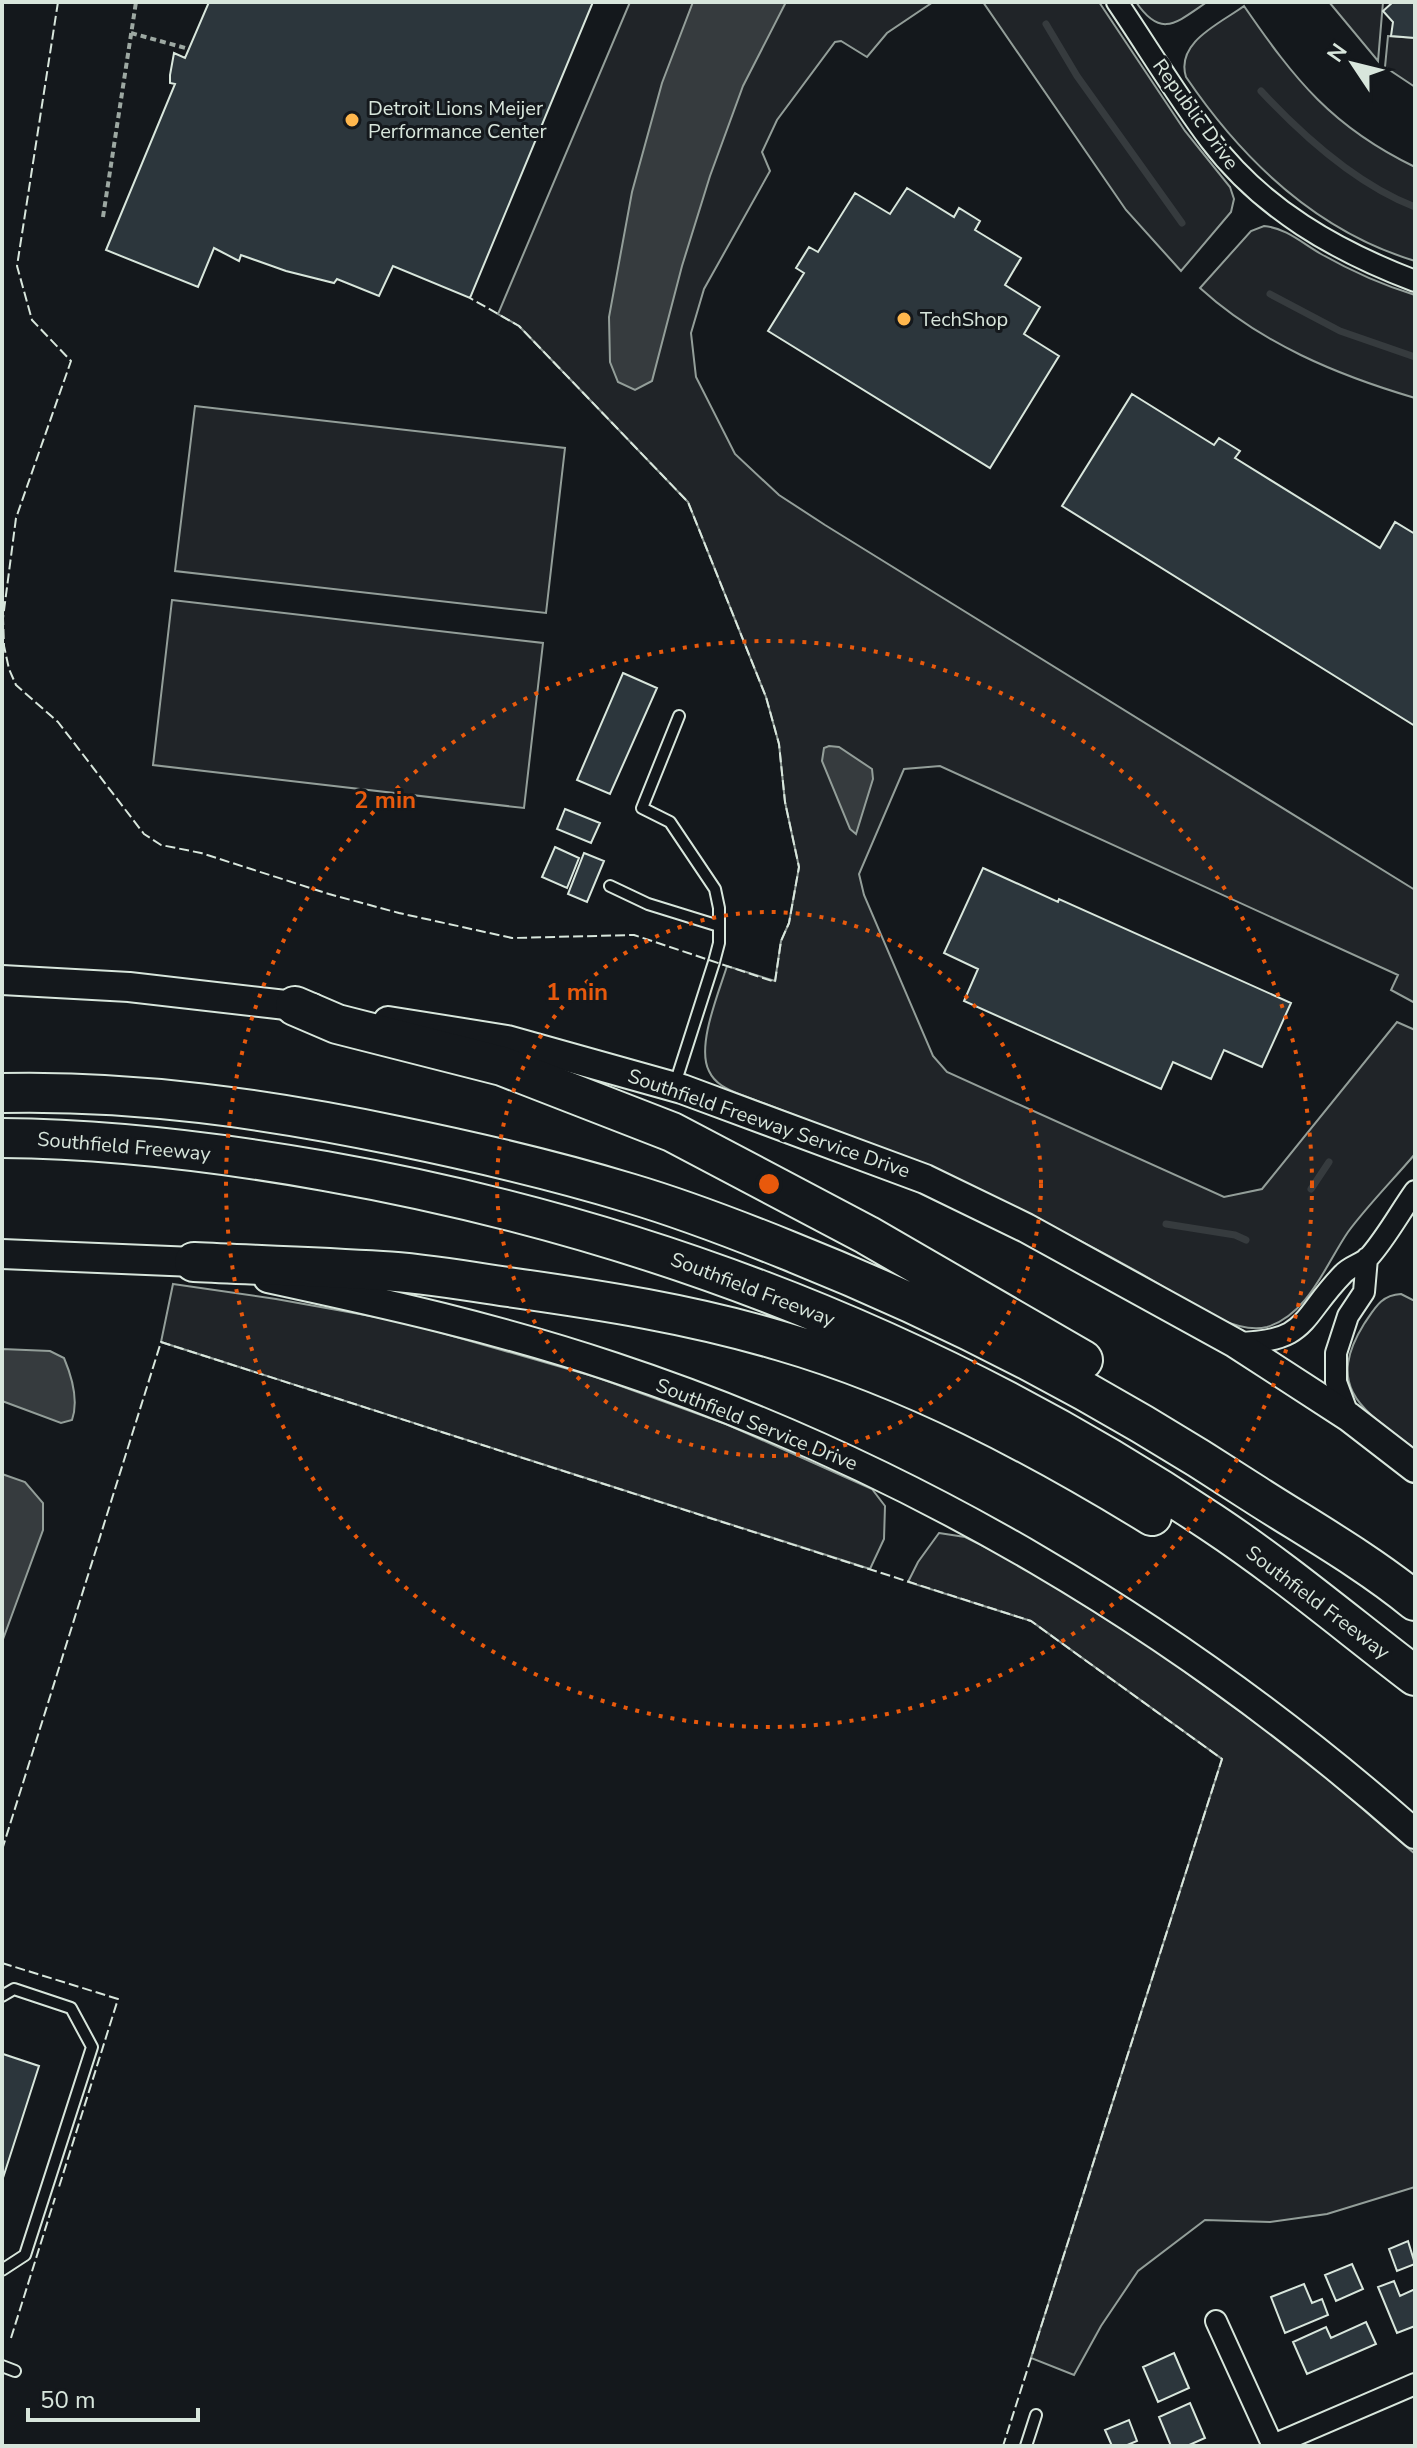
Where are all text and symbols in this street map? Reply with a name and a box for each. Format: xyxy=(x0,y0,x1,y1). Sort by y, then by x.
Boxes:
north arrow xyxy=(1313,24,1393,104)
text: N xyxy=(1320,38,1354,68)
street label: Republic Drive xyxy=(1146,53,1245,175)
place label: Detroit Lions Meijer Performance Center xyxy=(368,95,547,145)
marker: Detroit Lions Meijer Performance Center xyxy=(343,111,361,129)
place label: TechShop xyxy=(920,306,1008,333)
marker: TechShop xyxy=(895,310,913,328)
text: 2 min xyxy=(354,784,416,816)
text: 1 min xyxy=(546,976,608,1008)
street label: Southfield Freeway Service Drive xyxy=(624,1062,914,1185)
street label: Southfield Freeway xyxy=(36,1125,212,1168)
centre of rings xyxy=(755,1170,783,1198)
street label: Southfield Freeway xyxy=(667,1246,839,1333)
street label: Southfield Service Drive xyxy=(652,1372,862,1477)
street label: Southfield Freeway xyxy=(1240,1539,1396,1666)
scale bar xyxy=(28,2372,198,2422)
text: 50 m xyxy=(40,2384,96,2416)

